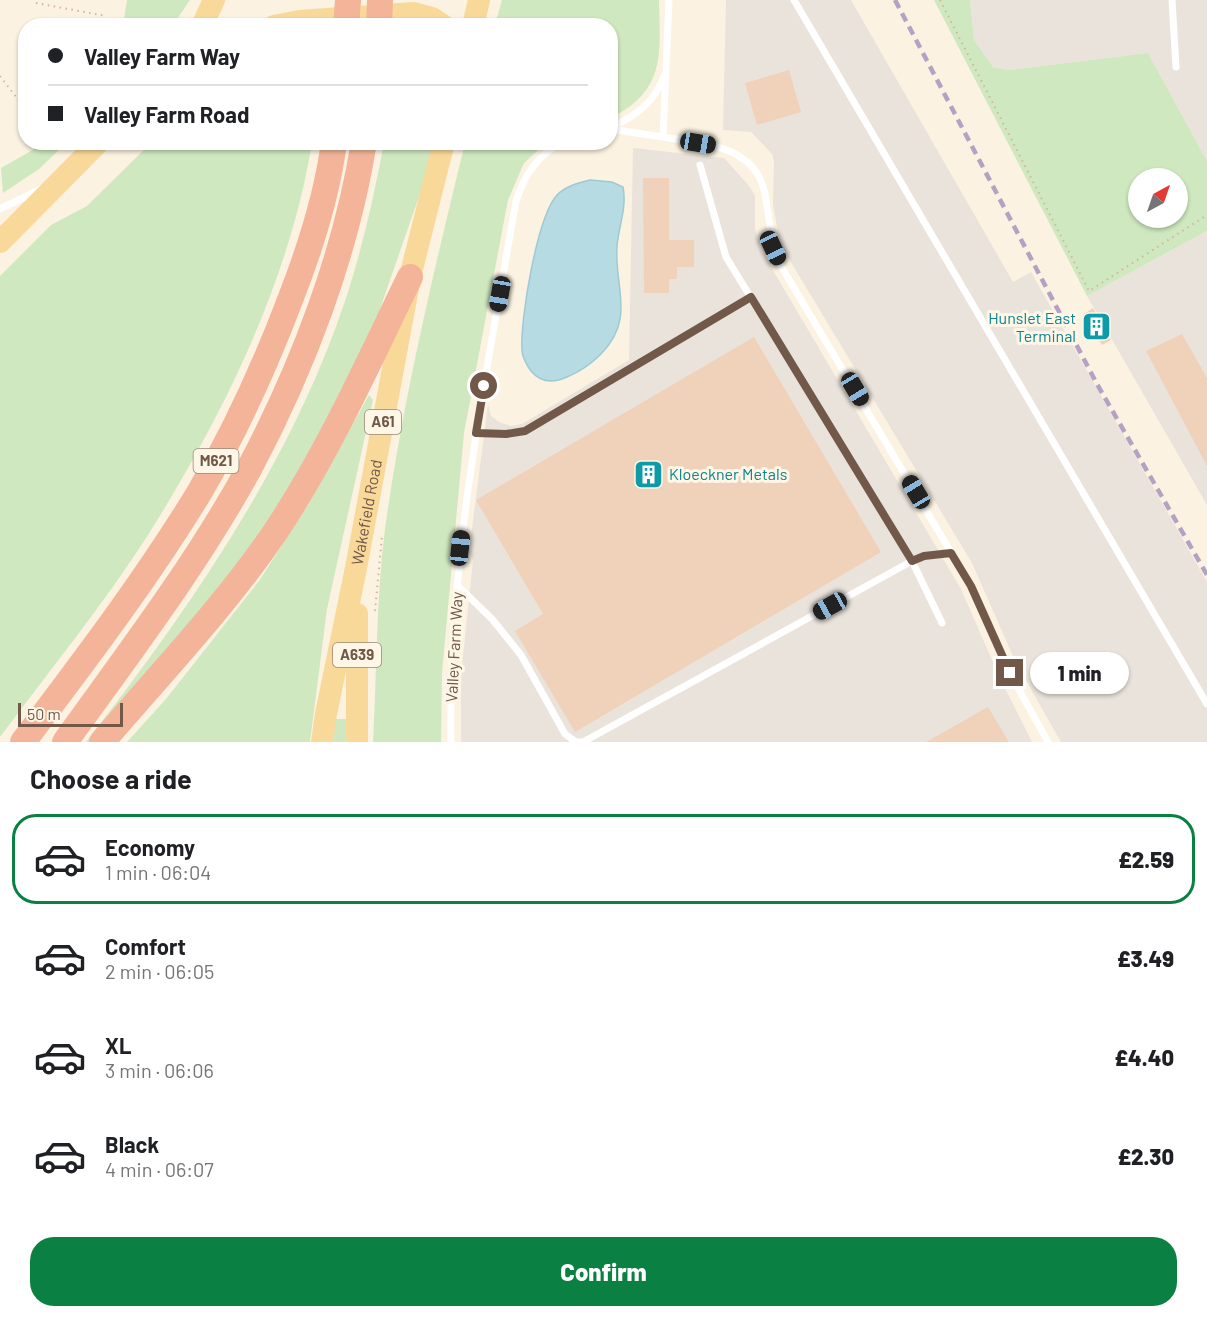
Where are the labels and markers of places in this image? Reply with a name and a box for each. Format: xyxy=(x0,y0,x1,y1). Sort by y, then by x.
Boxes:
place label: Hunslet East Terminal xyxy=(988,308,1076,345)
building icon: Hunslet East Terminal xyxy=(1081,311,1113,343)
building icon: Kloeckner Metals xyxy=(632,458,664,490)
place label: Kloeckner Metals xyxy=(669,464,787,483)

